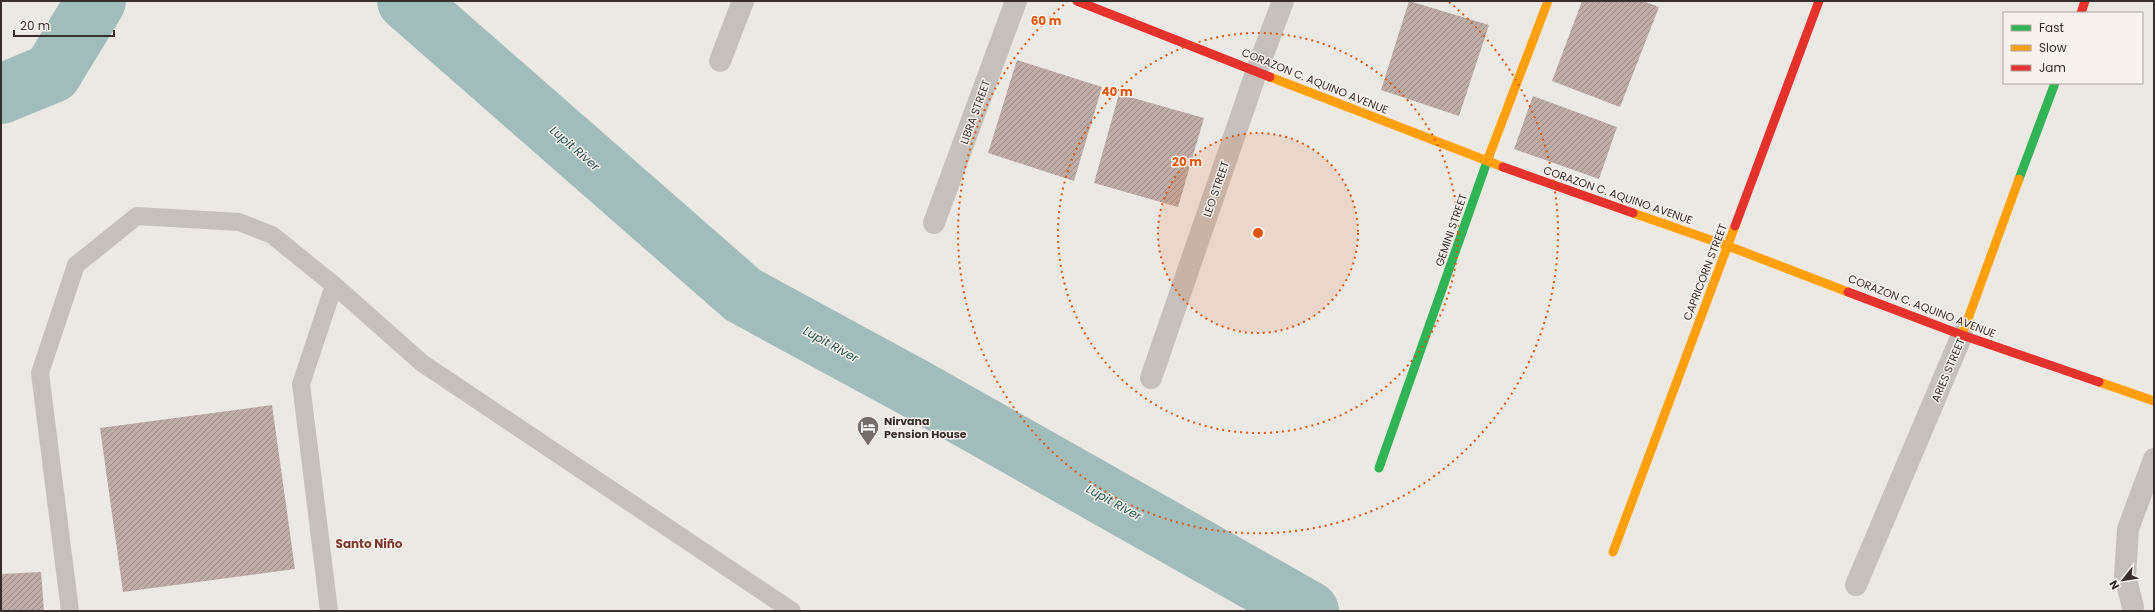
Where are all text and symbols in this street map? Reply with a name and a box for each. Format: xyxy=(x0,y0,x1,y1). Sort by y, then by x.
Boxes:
scale bar xyxy=(14,12,114,38)
text: 60 m xyxy=(1031,12,1062,29)
legend xyxy=(2003,12,2143,84)
text: 20 m xyxy=(20,17,50,34)
text: Fast xyxy=(2039,19,2064,36)
text: Slow xyxy=(2039,39,2067,56)
street label: CORAZON C. AQUINO AVENUE xyxy=(1239,44,1391,118)
text: Jam xyxy=(2039,59,2066,76)
street label: LIBRA STREET xyxy=(956,77,994,146)
text: 40 m xyxy=(1101,83,1133,100)
water label: Lupit River xyxy=(546,122,604,175)
text: 20 m xyxy=(1172,153,1202,170)
street label: LEO STREET xyxy=(1199,159,1233,219)
street label: CORAZON C. AQUINO AVENUE xyxy=(1541,162,1695,228)
street label: GEMINI STREET xyxy=(1431,191,1471,269)
street label: CAPRICORN STREET xyxy=(1679,221,1731,323)
centre of rings xyxy=(1251,226,1265,240)
street label: CORAZON C. AQUINO AVENUE xyxy=(1846,270,1998,342)
water label: Lupit River xyxy=(800,322,862,366)
street label: ARIES STREET xyxy=(1927,335,1969,405)
place label: Nirvana Pension House xyxy=(884,413,967,442)
hotel icon: Nirvana Pension House xyxy=(855,414,881,447)
water label: Lupit River xyxy=(1083,480,1145,524)
district label: Santo Niño xyxy=(336,535,403,552)
north arrow xyxy=(2103,560,2143,600)
text: N xyxy=(2105,577,2123,593)

